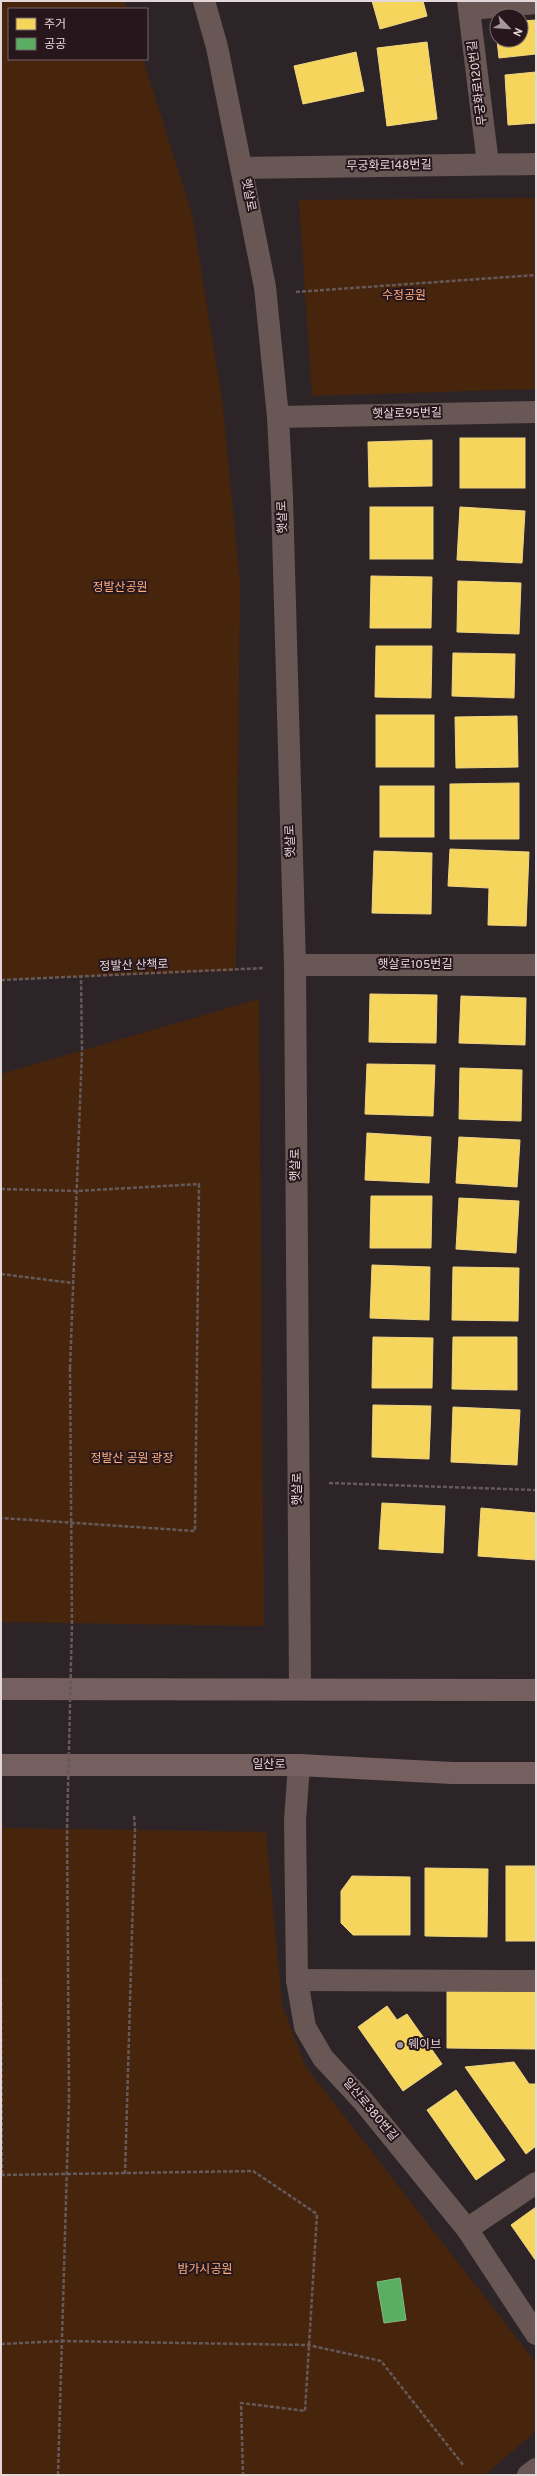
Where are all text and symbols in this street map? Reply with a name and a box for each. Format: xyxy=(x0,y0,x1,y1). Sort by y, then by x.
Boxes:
legend xyxy=(8,8,148,60)
north arrow xyxy=(489,8,529,48)
text: 주거 xyxy=(44,17,66,33)
text: N xyxy=(509,25,525,38)
text: 공공 xyxy=(44,37,66,53)
street label: 무궁화로120번길 xyxy=(465,39,491,127)
street label: 무궁화로148번길 xyxy=(346,157,432,175)
street label: 햇살로 xyxy=(237,177,259,213)
park label: 수정공원 xyxy=(382,288,426,304)
street label: 햇살로95번길 xyxy=(372,405,442,423)
street label: 햇살로 xyxy=(274,500,292,534)
park label: 정발산공원 xyxy=(92,580,148,596)
street label: 햇살로 xyxy=(282,824,300,858)
street label: 정발산 산책로 xyxy=(99,957,169,975)
street label: 햇살로105번길 xyxy=(378,957,452,973)
street label: 햇살로 xyxy=(288,1148,304,1182)
park label: 정발산 공원 광장 xyxy=(91,1451,173,1467)
street label: 햇살로 xyxy=(290,1472,306,1506)
street label: 일산로 xyxy=(252,1757,286,1773)
place label: 웨이브 xyxy=(408,2037,441,2053)
marker: 웨이브 xyxy=(395,2040,405,2050)
street label: 일산로380번길 xyxy=(339,2075,401,2145)
park label: 밤가시공원 xyxy=(177,2262,233,2278)

